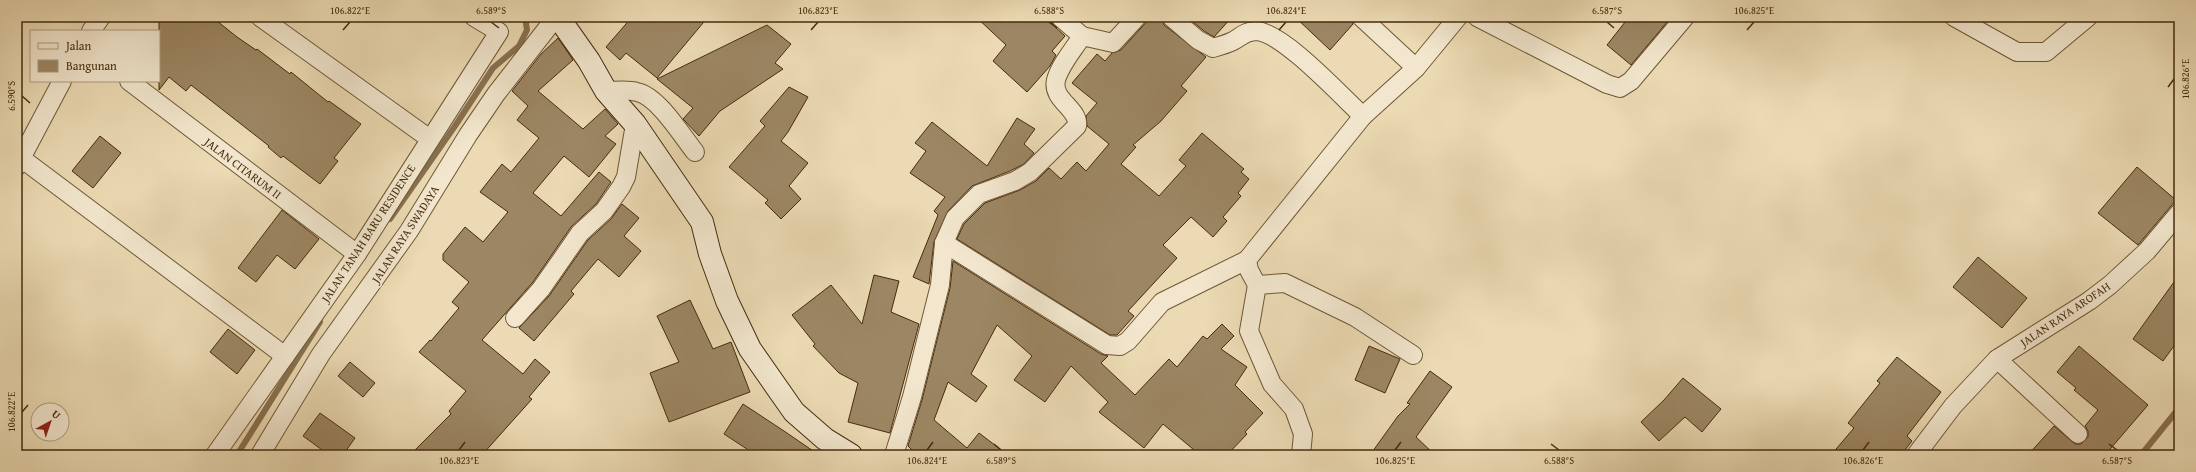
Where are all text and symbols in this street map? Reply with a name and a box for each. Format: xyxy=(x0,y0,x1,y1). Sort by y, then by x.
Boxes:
text: 106.822°E xyxy=(330,3,370,18)
text: 6.589°S xyxy=(476,3,506,18)
text: 106.823°E xyxy=(798,3,838,18)
text: 6.588°S xyxy=(1034,3,1064,18)
text: 106.824°E xyxy=(1266,3,1306,18)
text: 6.587°S xyxy=(1592,3,1622,18)
text: 106.825°E xyxy=(1734,3,1774,18)
legend xyxy=(30,30,160,82)
text: Jalan xyxy=(64,37,91,54)
text: Bangunan xyxy=(66,57,117,74)
text: 106.826°E xyxy=(2178,59,2193,99)
text: 6.590°S xyxy=(4,81,19,111)
street label: JALAN CITARUM II xyxy=(199,132,285,203)
street label: JALAN TANAH BARU RESIDENCE xyxy=(316,161,419,307)
street label: JALAN RAYA SWADAYA xyxy=(366,181,443,288)
street label: JALAN RAYA AROFAH xyxy=(2015,277,2114,352)
text: 106.822°E xyxy=(4,392,19,432)
north arrow xyxy=(30,402,70,442)
text: U xyxy=(48,406,65,423)
text: 106.823°E xyxy=(439,453,479,468)
text: 106.824°E xyxy=(907,453,947,468)
text: 6.589°S xyxy=(986,453,1016,468)
text: 106.825°E xyxy=(1375,453,1415,468)
text: 6.588°S xyxy=(1544,453,1574,468)
text: 106.826°E xyxy=(1843,453,1883,468)
text: 6.587°S xyxy=(2102,453,2132,468)

